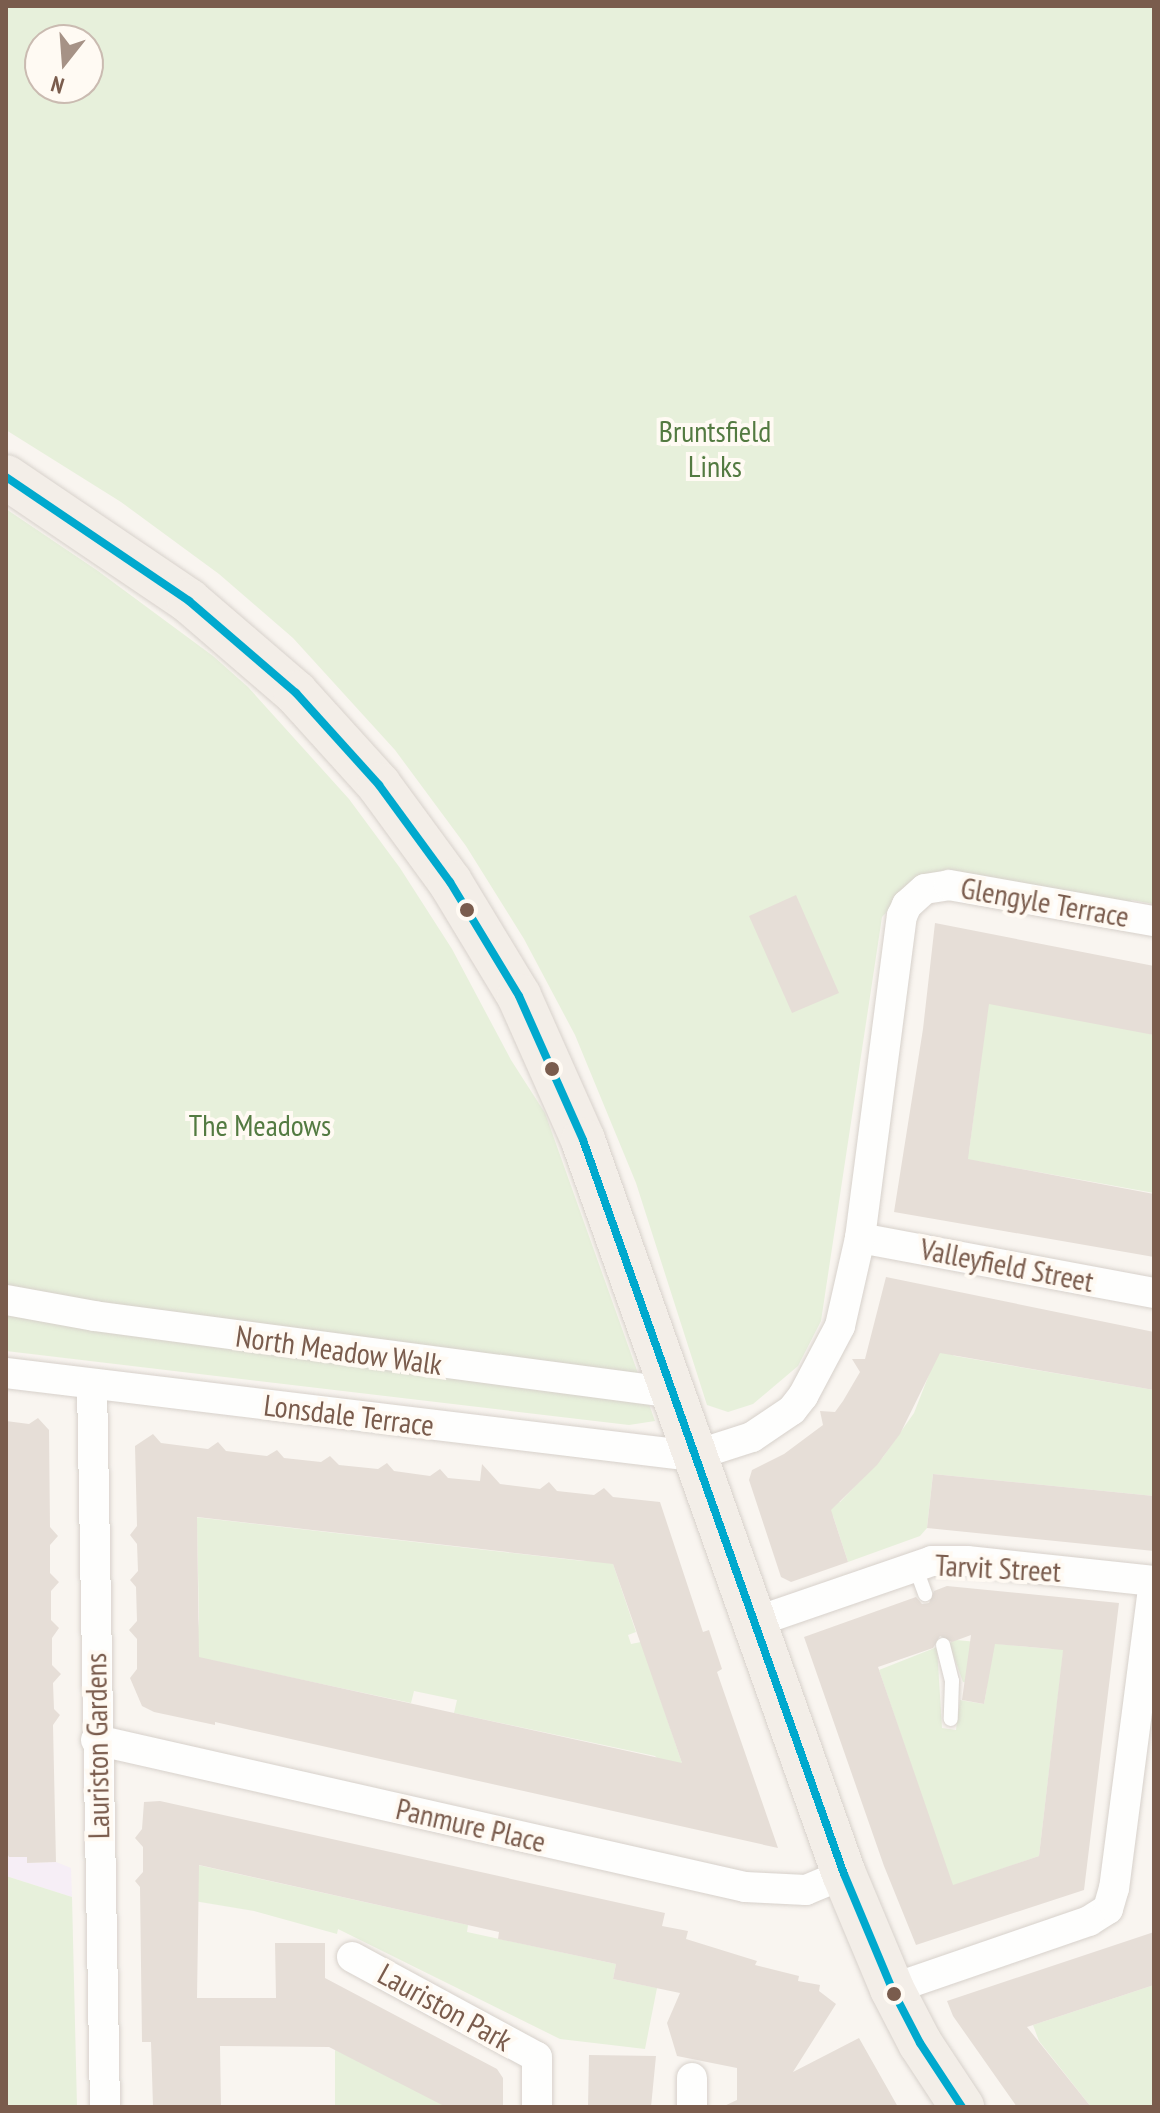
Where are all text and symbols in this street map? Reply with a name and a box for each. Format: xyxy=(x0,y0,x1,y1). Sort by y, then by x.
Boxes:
north arrow xyxy=(24,24,104,104)
text: N xyxy=(48,70,67,100)
park label: Bruntsfield Links xyxy=(659,413,771,484)
street label: Glengyle Terrace xyxy=(958,869,1132,935)
unlabelled marker xyxy=(459,902,475,918)
unlabelled marker xyxy=(544,1061,560,1077)
park label: The Meadows xyxy=(189,1107,331,1143)
street label: Valleyfield Street xyxy=(917,1231,1097,1299)
street label: North Meadow Walk xyxy=(233,1318,445,1382)
street label: Lonsdale Terrace xyxy=(262,1387,436,1443)
street label: Tarvit Street xyxy=(934,1547,1062,1589)
street label: Lauriston Gardens xyxy=(77,1653,117,1839)
street label: Panmure Place xyxy=(393,1790,549,1860)
street label: Lauriston Park xyxy=(372,1956,518,2058)
unlabelled marker xyxy=(886,1986,902,2002)

